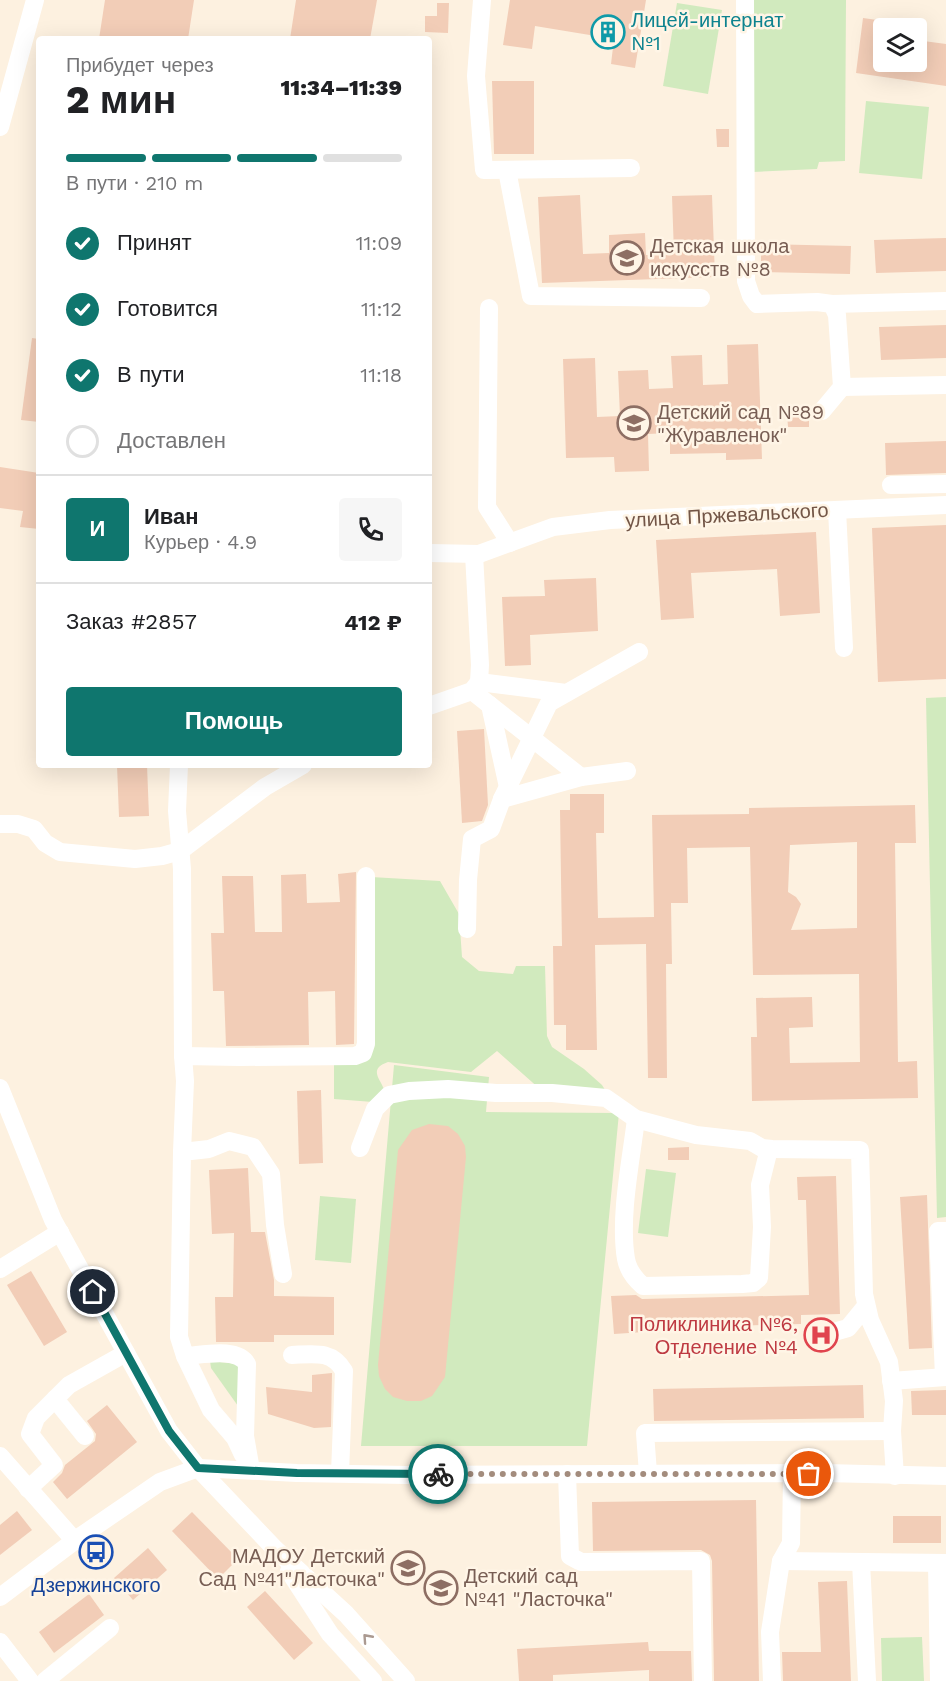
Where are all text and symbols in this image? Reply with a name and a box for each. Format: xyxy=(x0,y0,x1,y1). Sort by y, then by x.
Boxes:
place label: Лицей-интернат №1 xyxy=(631,8,783,55)
building icon: Лицей-интернат №1 xyxy=(590,14,626,50)
map controls xyxy=(873,18,927,72)
button: layers xyxy=(873,18,927,72)
text: Прибудет через xyxy=(66,53,214,77)
text: 11:34–11:39 xyxy=(281,75,402,100)
text: 2 мин xyxy=(66,77,176,122)
text: В пути · 210 m xyxy=(66,171,203,195)
icon: check xyxy=(66,227,99,260)
text: Принят xyxy=(117,230,191,255)
text: 11:09 xyxy=(356,231,402,255)
place label: Детская школа искусств №8 xyxy=(650,234,790,281)
school or university icon: Детская школа искусств №8 xyxy=(609,240,645,276)
icon: check xyxy=(66,293,99,326)
text: Готовится xyxy=(117,296,218,321)
text: 11:12 xyxy=(361,297,402,321)
icon: check xyxy=(66,359,99,392)
text: В пути xyxy=(117,362,184,387)
text: 11:18 xyxy=(360,363,402,387)
place label: Детский сад №89 "Журавленок" xyxy=(657,400,824,447)
school or university icon: Детский сад №89 "Журавленок" xyxy=(616,405,652,441)
text: Доставлен xyxy=(117,428,226,453)
button: phone xyxy=(339,498,402,561)
street label: улица Пржевальского xyxy=(625,498,829,532)
text: Иван xyxy=(144,504,199,529)
text: И xyxy=(90,516,105,541)
text: Курьер · 4.9 xyxy=(144,530,257,554)
text: Заказ #2857 xyxy=(66,609,197,634)
text: 412 ₽ xyxy=(344,610,402,635)
button: Помощь xyxy=(66,687,402,756)
pin xyxy=(67,1266,118,1317)
icon: home xyxy=(76,1275,109,1308)
place label: Поликлиника №6, Отделение №4 xyxy=(630,1312,798,1359)
hospital icon: Поликлиника №6, Отделение №4 xyxy=(803,1317,839,1353)
courier xyxy=(408,1444,468,1504)
pin xyxy=(783,1448,834,1499)
icon: bag xyxy=(792,1457,825,1490)
icon: bike xyxy=(422,1458,455,1491)
bus stop icon: Дзержинского xyxy=(78,1534,114,1570)
place label: МАДОУ Детский Сад №41"Ласточка" xyxy=(198,1544,385,1591)
school or university icon: МАДОУ Детский Сад №41"Ласточка" xyxy=(390,1550,426,1586)
place label: Детский сад №41 "Ласточка" xyxy=(464,1564,613,1611)
school or university icon: Детский сад №41 "Ласточка" xyxy=(423,1570,459,1606)
place label: Дзержинского xyxy=(31,1573,161,1597)
one-way arrow xyxy=(363,1634,374,1644)

